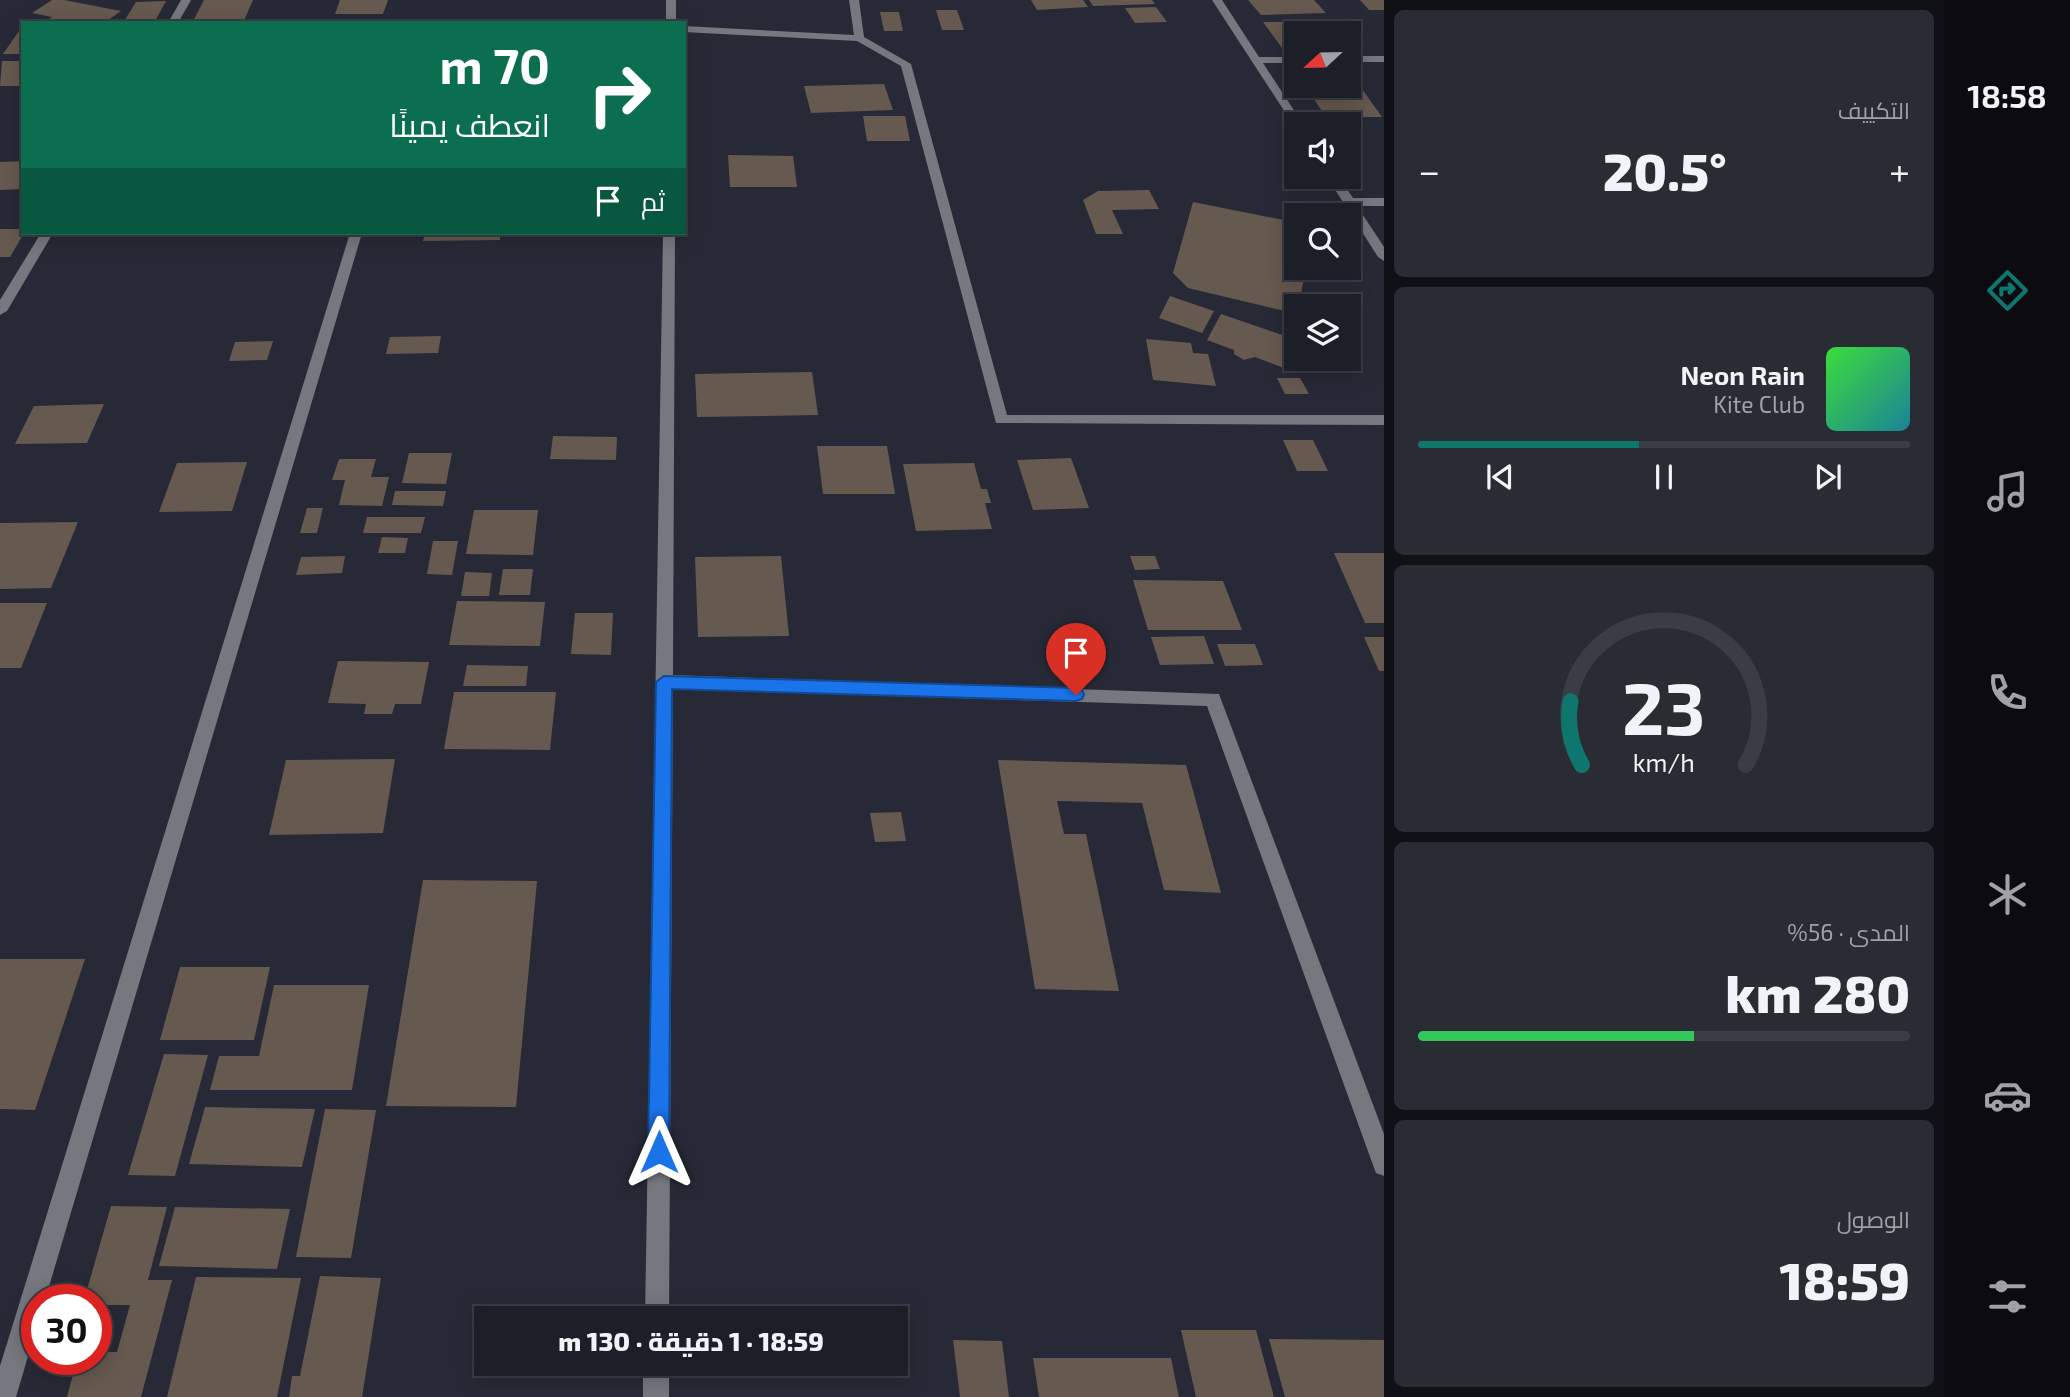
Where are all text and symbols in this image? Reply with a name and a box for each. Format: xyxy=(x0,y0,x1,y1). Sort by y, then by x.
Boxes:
north arrow xyxy=(1284,21,1362,98)
map controls xyxy=(1284,21,1361,371)
text: 70 m xyxy=(439,35,550,94)
icon: right xyxy=(574,49,665,140)
text: 18:58 xyxy=(1967,76,2047,114)
text: التكييف xyxy=(1838,96,1910,124)
text: انعطف يمينًا xyxy=(389,105,550,143)
button: sound xyxy=(1284,112,1361,189)
text: 20.5° xyxy=(1603,139,1727,201)
text: − xyxy=(1418,147,1440,193)
text: + xyxy=(1889,147,1910,193)
icon: arrive xyxy=(589,182,627,220)
text: ثم xyxy=(641,185,665,216)
button: search xyxy=(1284,203,1361,280)
icon: directions xyxy=(1983,266,2032,315)
button: layers xyxy=(1284,294,1361,371)
text: Neon Rain xyxy=(1681,359,1805,390)
text: Kite Club xyxy=(1713,390,1805,418)
icon: previous xyxy=(1481,458,1519,496)
icon: pause xyxy=(1645,458,1683,496)
icon: next xyxy=(1809,458,1847,496)
icon: music xyxy=(1983,467,2032,516)
pin xyxy=(1046,623,1106,695)
icon: arrive xyxy=(1057,634,1095,672)
text: 23 xyxy=(1622,662,1706,750)
icon: phone xyxy=(1983,668,2032,717)
text: km/h xyxy=(1633,746,1695,776)
icon: climate xyxy=(1983,870,2032,919)
text: المدى · 56% xyxy=(1787,918,1910,946)
text: 280 km xyxy=(1725,961,1910,1023)
icon: car xyxy=(1983,1071,2032,1120)
position arrow xyxy=(622,1115,696,1189)
text: الوصول xyxy=(1837,1205,1910,1233)
text: 18:59 xyxy=(1779,1248,1910,1310)
icon: filters xyxy=(1983,1272,2032,1321)
speed limit sign: 30 xyxy=(21,1284,112,1375)
text: 18:59 · 1 دقيقة · 130 m xyxy=(558,1325,824,1356)

